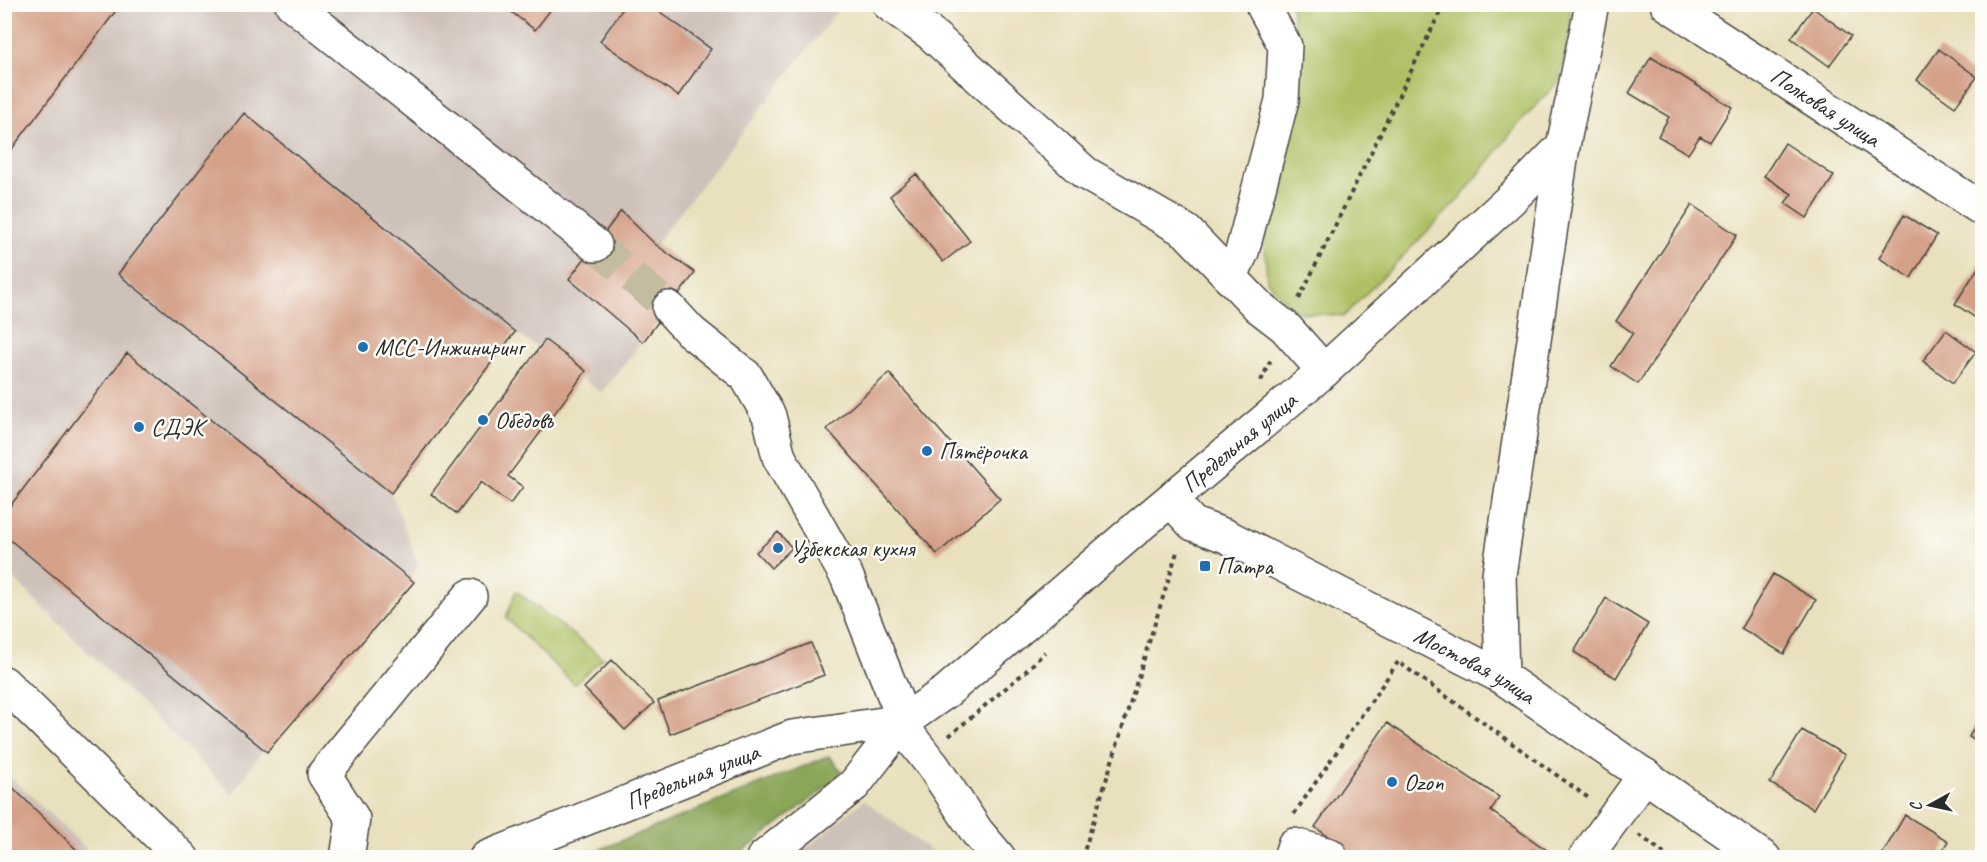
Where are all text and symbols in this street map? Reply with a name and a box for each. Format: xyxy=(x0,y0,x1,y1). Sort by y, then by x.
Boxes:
street label: Полковая улица xyxy=(1765,60,1887,155)
place label: МСС-Инжиниринг xyxy=(375,332,527,362)
marker: МСС-Инжиниринг xyxy=(356,340,370,354)
street label: Предельная улица xyxy=(1175,384,1304,499)
place label: Обедовъ xyxy=(495,405,555,435)
place label: СДЭК xyxy=(151,412,209,442)
marker: Обедовъ xyxy=(476,413,490,427)
marker: СДЭК xyxy=(132,420,146,434)
place label: Пятёрочка xyxy=(939,436,1028,466)
marker: Пятёрочка xyxy=(920,444,934,458)
place label: Узбекская кухня xyxy=(790,533,916,564)
marker: Узбекская кухня xyxy=(771,541,785,555)
place label: Патра xyxy=(1217,551,1274,581)
marker: Патра xyxy=(1198,559,1212,573)
street label: Мостовая улица xyxy=(1409,620,1543,711)
street label: Предельная улица xyxy=(621,736,765,816)
place label: Ozon xyxy=(1404,767,1444,797)
marker: Ozon xyxy=(1385,775,1399,789)
north arrow xyxy=(1900,775,1960,835)
text: С xyxy=(1905,800,1927,812)

